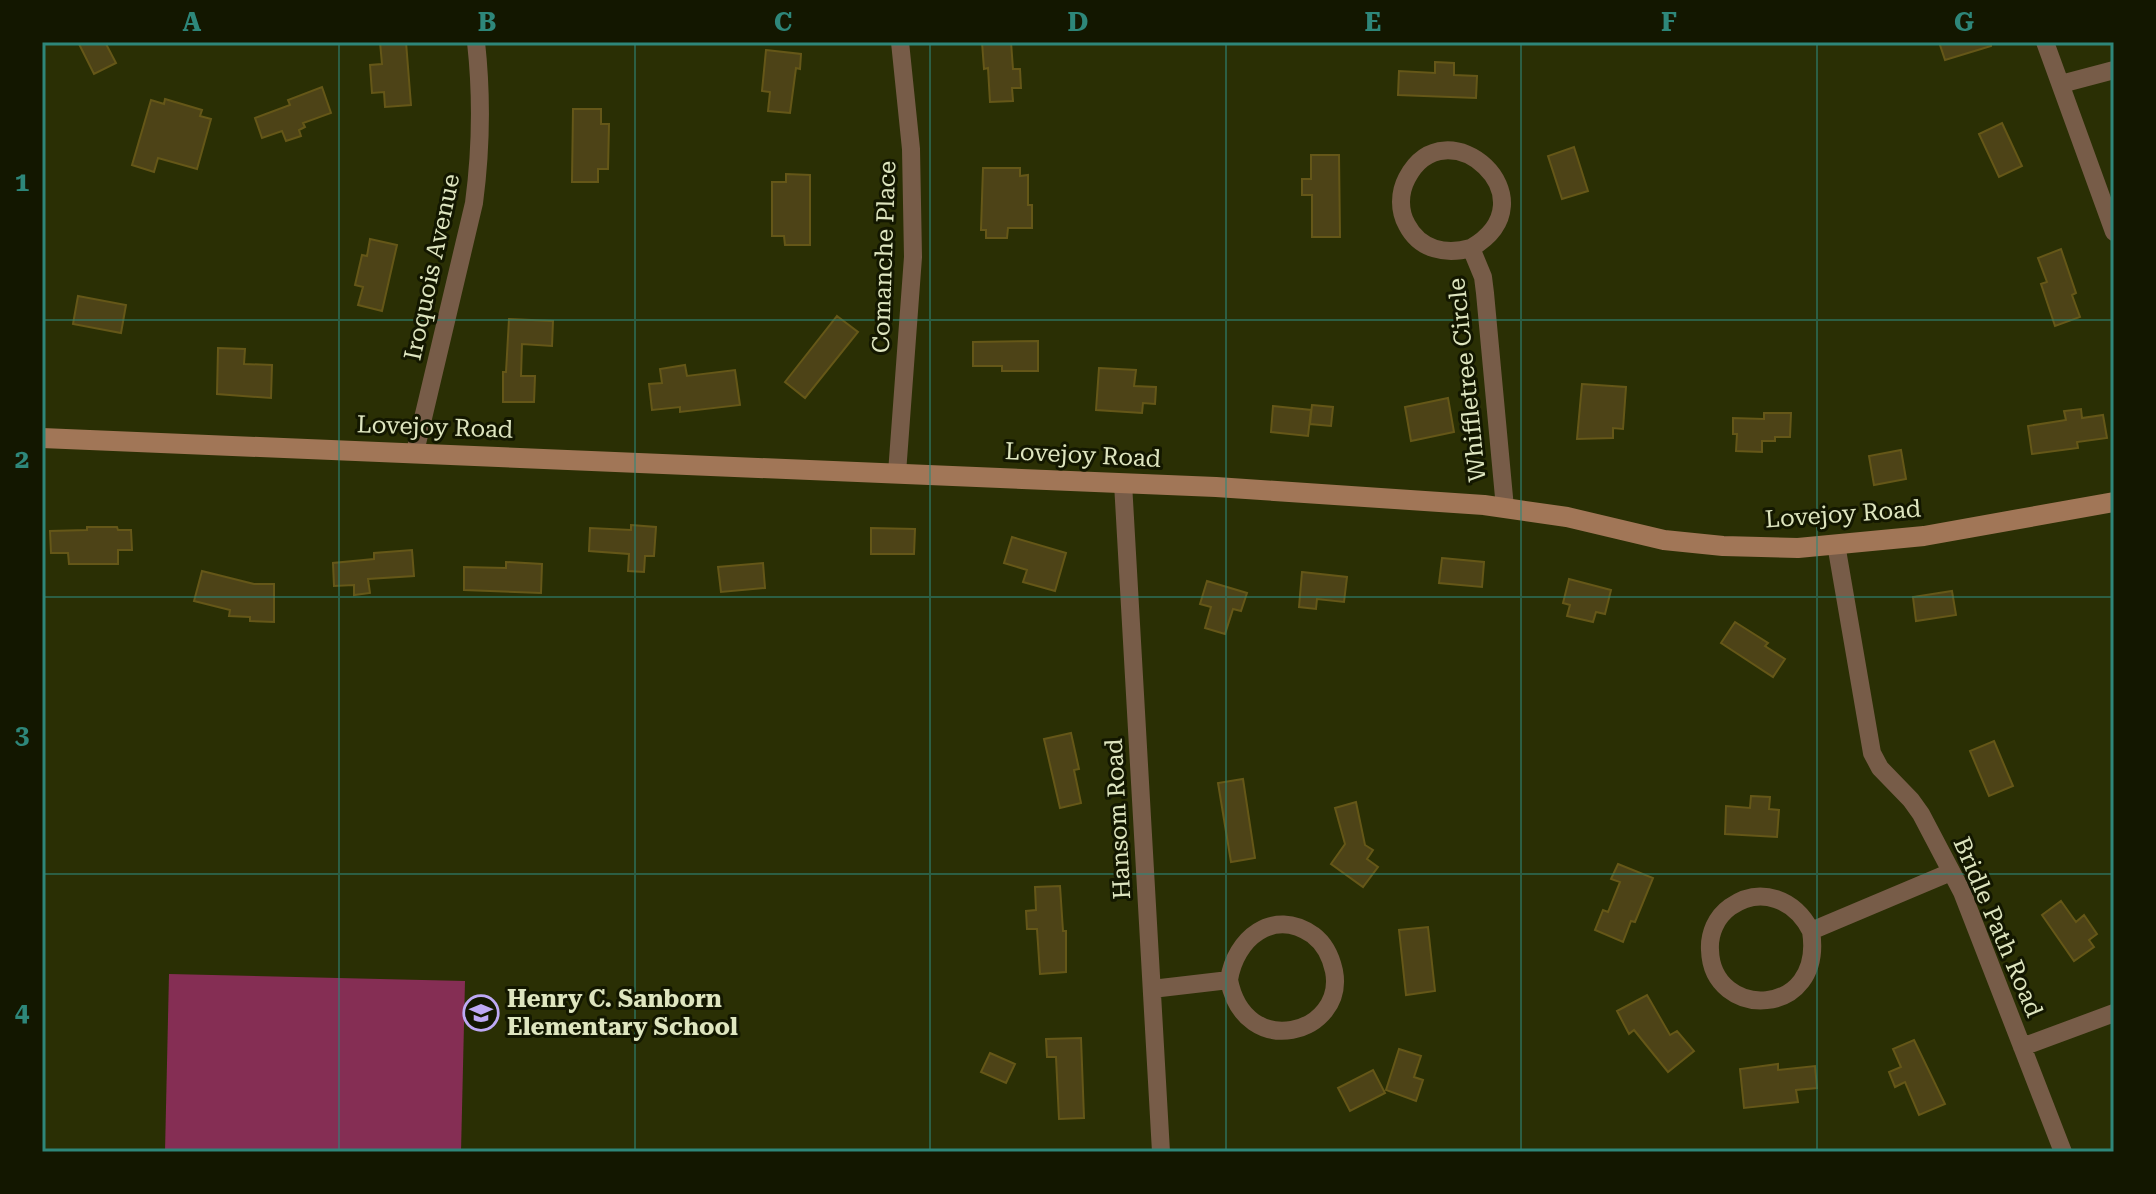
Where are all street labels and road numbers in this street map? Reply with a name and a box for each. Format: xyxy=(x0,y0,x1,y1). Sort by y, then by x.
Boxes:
street label: Comanche Place xyxy=(867,160,901,354)
street label: Iroquois Avenue xyxy=(399,171,465,363)
street label: Whiffletree Circle xyxy=(1442,277,1492,483)
street label: Lovejoy Road xyxy=(356,410,514,444)
street label: Lovejoy Road xyxy=(1004,437,1162,473)
street label: Lovejoy Road xyxy=(1764,495,1922,533)
street label: Hansom Road xyxy=(1100,738,1136,900)
street label: Bridle Path Road xyxy=(1947,833,2049,1021)

